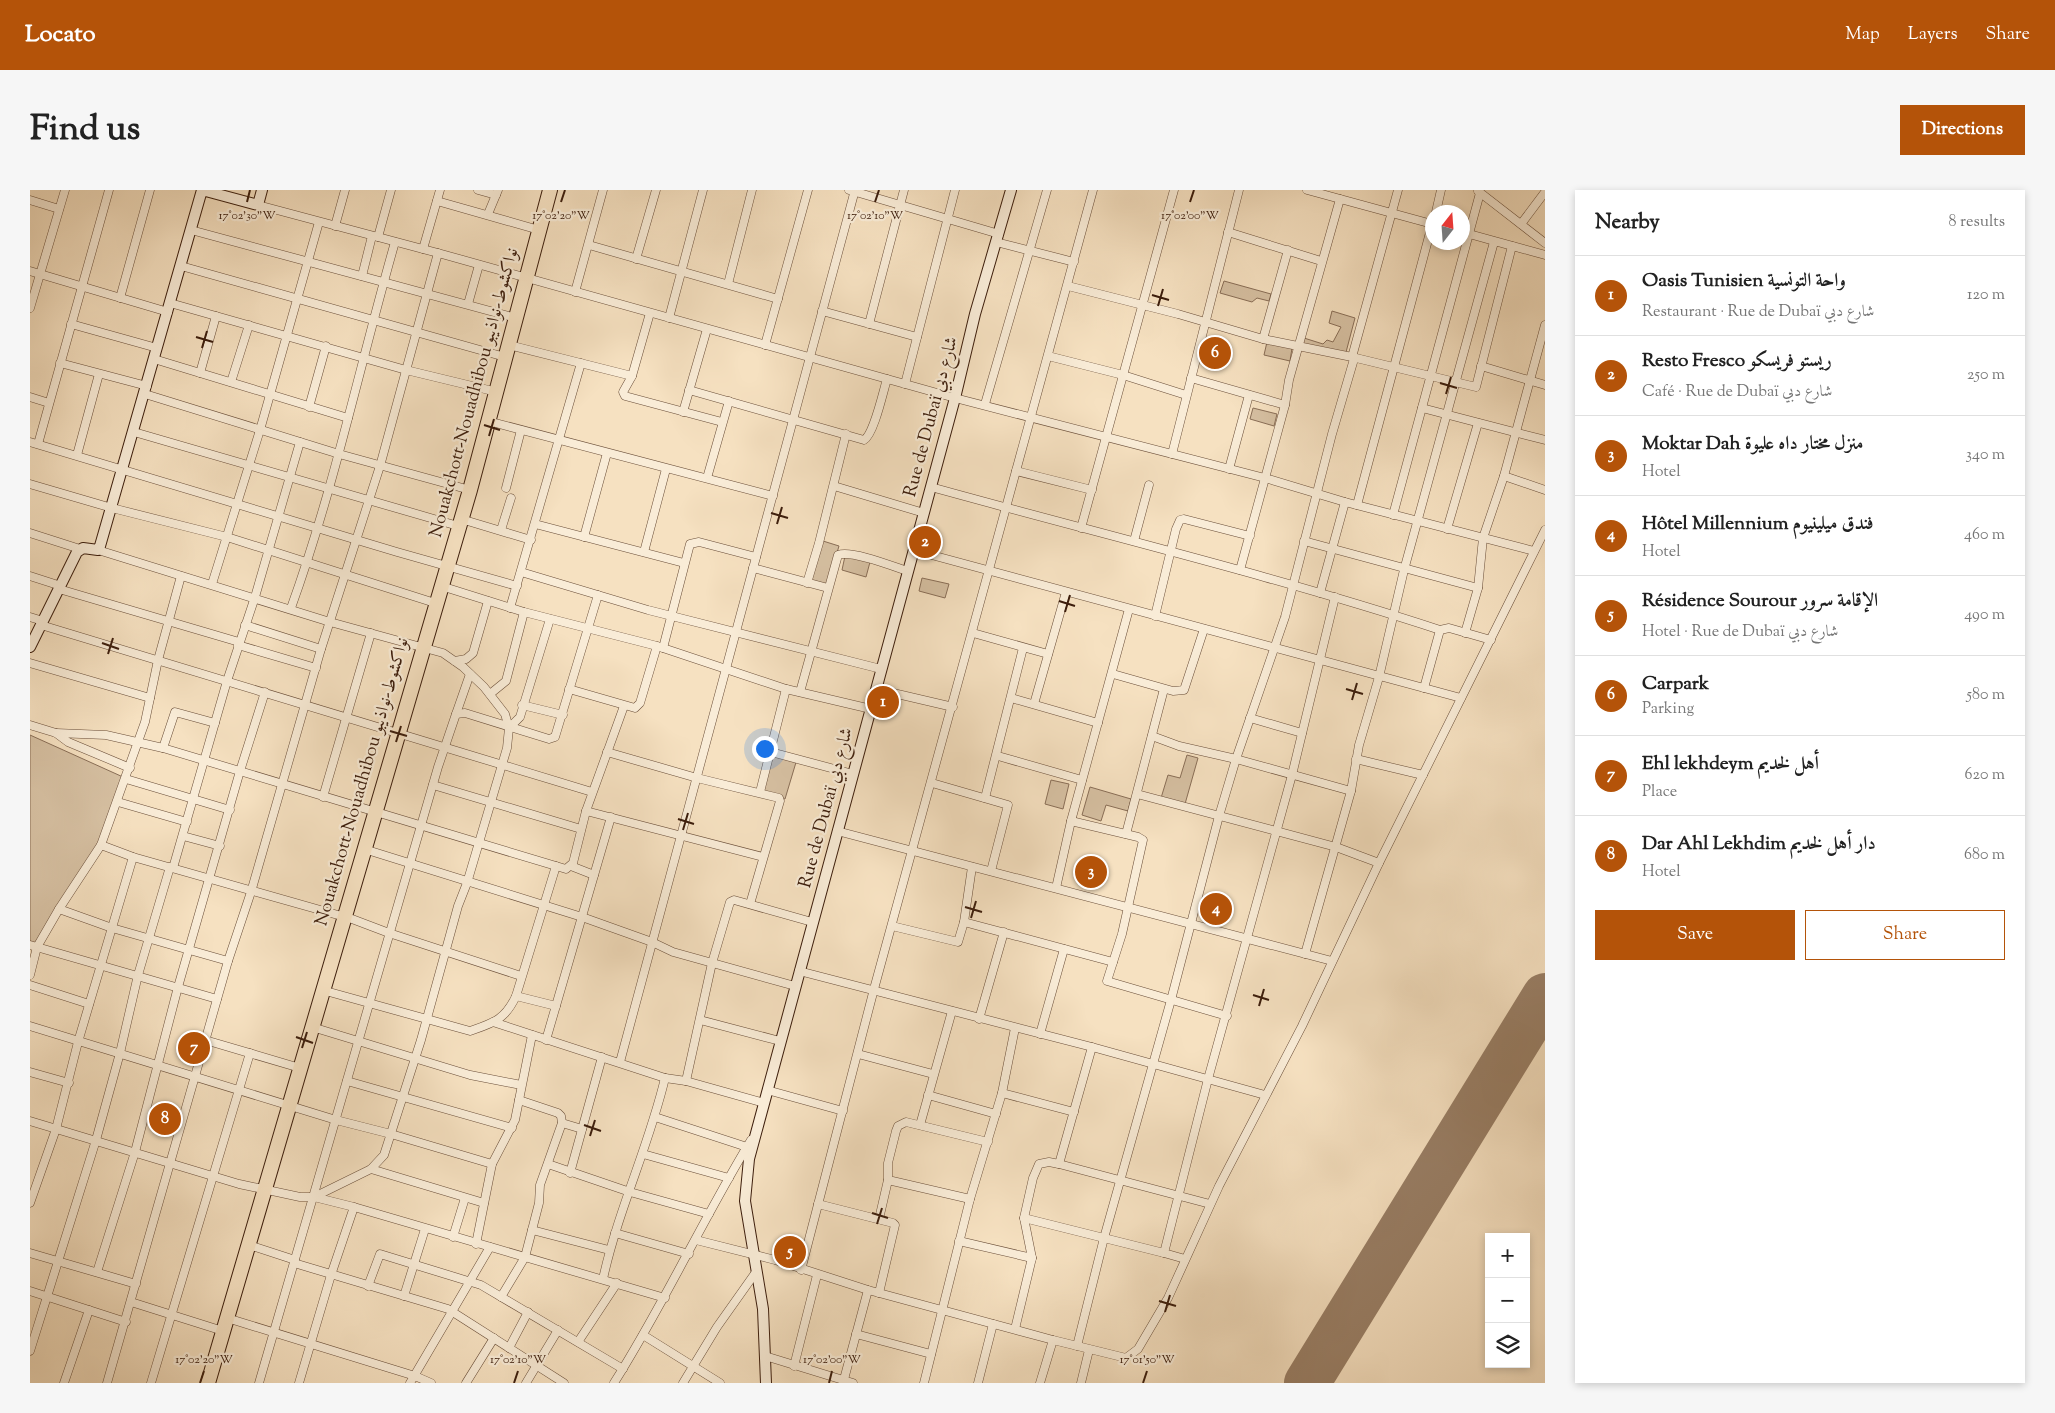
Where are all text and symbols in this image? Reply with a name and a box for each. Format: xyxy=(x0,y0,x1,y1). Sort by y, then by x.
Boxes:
text: Locato xyxy=(25,18,96,52)
text: Map xyxy=(1845,22,1880,48)
text: Layers xyxy=(1908,22,1958,48)
text: Share xyxy=(1986,22,2030,48)
text: Find us xyxy=(30,105,140,156)
button: Directions xyxy=(1900,105,2025,155)
north arrow xyxy=(1425,205,1470,250)
text: 17°02'30"W xyxy=(219,207,276,225)
text: 17°02'20"W xyxy=(532,207,591,225)
text: 17°02'10"W xyxy=(847,207,904,225)
text: 17°02'00"W xyxy=(1161,207,1220,225)
text: Nearby xyxy=(1595,208,1660,238)
text: 8 results xyxy=(1949,211,2005,234)
street label: Nouakchott-Nouadhibou نواكشوط-نواذيبو xyxy=(424,245,526,541)
text: Oasis Tunisien واحة التونسية xyxy=(1642,268,1846,295)
text: 1 xyxy=(1608,284,1614,307)
text: 120 m xyxy=(1967,284,2005,307)
text: Restaurant · Rue de Dubaï شارع دبي xyxy=(1642,301,1874,324)
street label: Rue de Dubaï شارع دبي xyxy=(898,334,966,500)
pin: 6 xyxy=(1199,334,1231,372)
text: Resto Fresco ريستو فريسكو xyxy=(1642,348,1832,375)
text: 2 xyxy=(1607,364,1615,387)
text: 250 m xyxy=(1967,364,2005,387)
text: Café · Rue de Dubaï شارع دبي xyxy=(1642,381,1832,404)
text: Moktar Dah منزل مختار داه عليوة xyxy=(1642,431,1863,458)
text: 3 xyxy=(1608,444,1614,467)
text: 340 m xyxy=(1966,444,2005,467)
text: Hotel xyxy=(1642,461,1681,484)
text: Hôtel Millennium فندق ميلينيوم xyxy=(1642,511,1874,538)
pin: 2 xyxy=(909,523,941,561)
text: 4 xyxy=(1607,524,1615,547)
text: 460 m xyxy=(1964,524,2005,547)
text: Hotel xyxy=(1642,541,1681,564)
text: Résidence Sourour الإقامة سرور xyxy=(1642,588,1878,615)
text: 5 xyxy=(1608,604,1614,627)
text: 490 m xyxy=(1964,604,2005,627)
text: Hotel · Rue de Dubaï شارع دبي xyxy=(1642,621,1838,644)
street label: Nouakchott-Nouadhibou نواكشوط-نواذيبو xyxy=(309,635,417,929)
text: Carpark xyxy=(1642,671,1709,698)
pin: 1 xyxy=(867,683,899,721)
text: 6 xyxy=(1607,684,1615,707)
text: 580 m xyxy=(1966,684,2005,707)
text: Parking xyxy=(1642,698,1694,721)
street label: Rue de Dubaï شارع دبي xyxy=(793,725,861,891)
your location xyxy=(752,736,778,762)
text: Ehl lekhdeym أهل لخديم xyxy=(1642,751,1819,778)
text: 7 xyxy=(1607,764,1615,787)
text: 620 m xyxy=(1965,764,2005,787)
text: Place xyxy=(1642,781,1677,804)
text: Dar Ahl Lekhdim دار أهل لخديم xyxy=(1642,831,1876,858)
text: 8 xyxy=(1607,844,1615,867)
text: 680 m xyxy=(1964,844,2005,867)
pin: 3 xyxy=(1075,853,1107,891)
text: Hotel xyxy=(1642,861,1681,884)
pin: 4 xyxy=(1200,890,1232,928)
button: Save xyxy=(1595,910,1795,960)
button: Share xyxy=(1805,910,2005,960)
pin: 7 xyxy=(178,1029,210,1067)
pin: 8 xyxy=(149,1100,181,1138)
pin: 5 xyxy=(774,1233,806,1271)
map controls xyxy=(1485,1233,1530,1368)
button: + xyxy=(1485,1233,1530,1278)
button: − xyxy=(1485,1278,1530,1323)
button: layers xyxy=(1485,1323,1530,1368)
text: 17°02'20"W xyxy=(175,1351,234,1369)
text: 17°02'10"W xyxy=(490,1351,547,1369)
text: 17°02'00"W xyxy=(803,1351,862,1369)
text: 17°01'50"W xyxy=(1119,1351,1175,1369)

